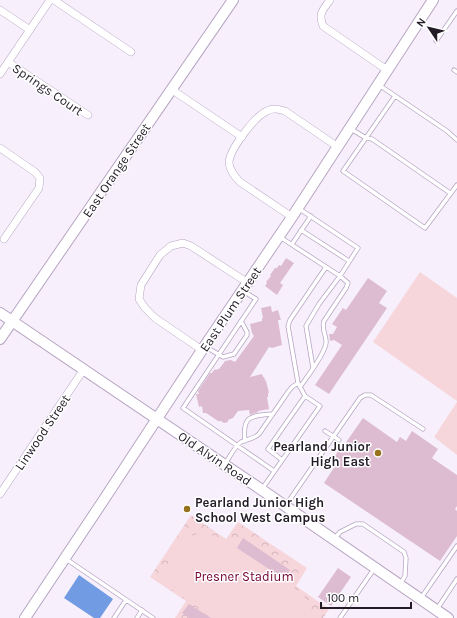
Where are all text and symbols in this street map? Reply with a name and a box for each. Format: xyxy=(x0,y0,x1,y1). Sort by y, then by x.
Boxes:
north arrow xyxy=(409,8,449,48)
text: N xyxy=(414,16,429,30)
street label: Springs Court xyxy=(10,60,86,119)
street label: East Orange Street xyxy=(79,120,153,220)
street label: East Plum Street xyxy=(197,264,264,354)
street label: Linwood Street xyxy=(12,392,73,473)
street label: Old Alvin Road xyxy=(175,428,254,488)
place label: Pearland Junior High East xyxy=(273,439,371,469)
marker: Pearland Junior High East xyxy=(373,448,383,458)
place label: Pearland Junior High School West Campus xyxy=(195,495,325,525)
marker: Pearland Junior High School West Campus xyxy=(182,504,192,514)
park label: Presner Stadium xyxy=(194,569,294,584)
scale bar xyxy=(321,584,411,610)
text: 100 m xyxy=(327,591,359,605)

